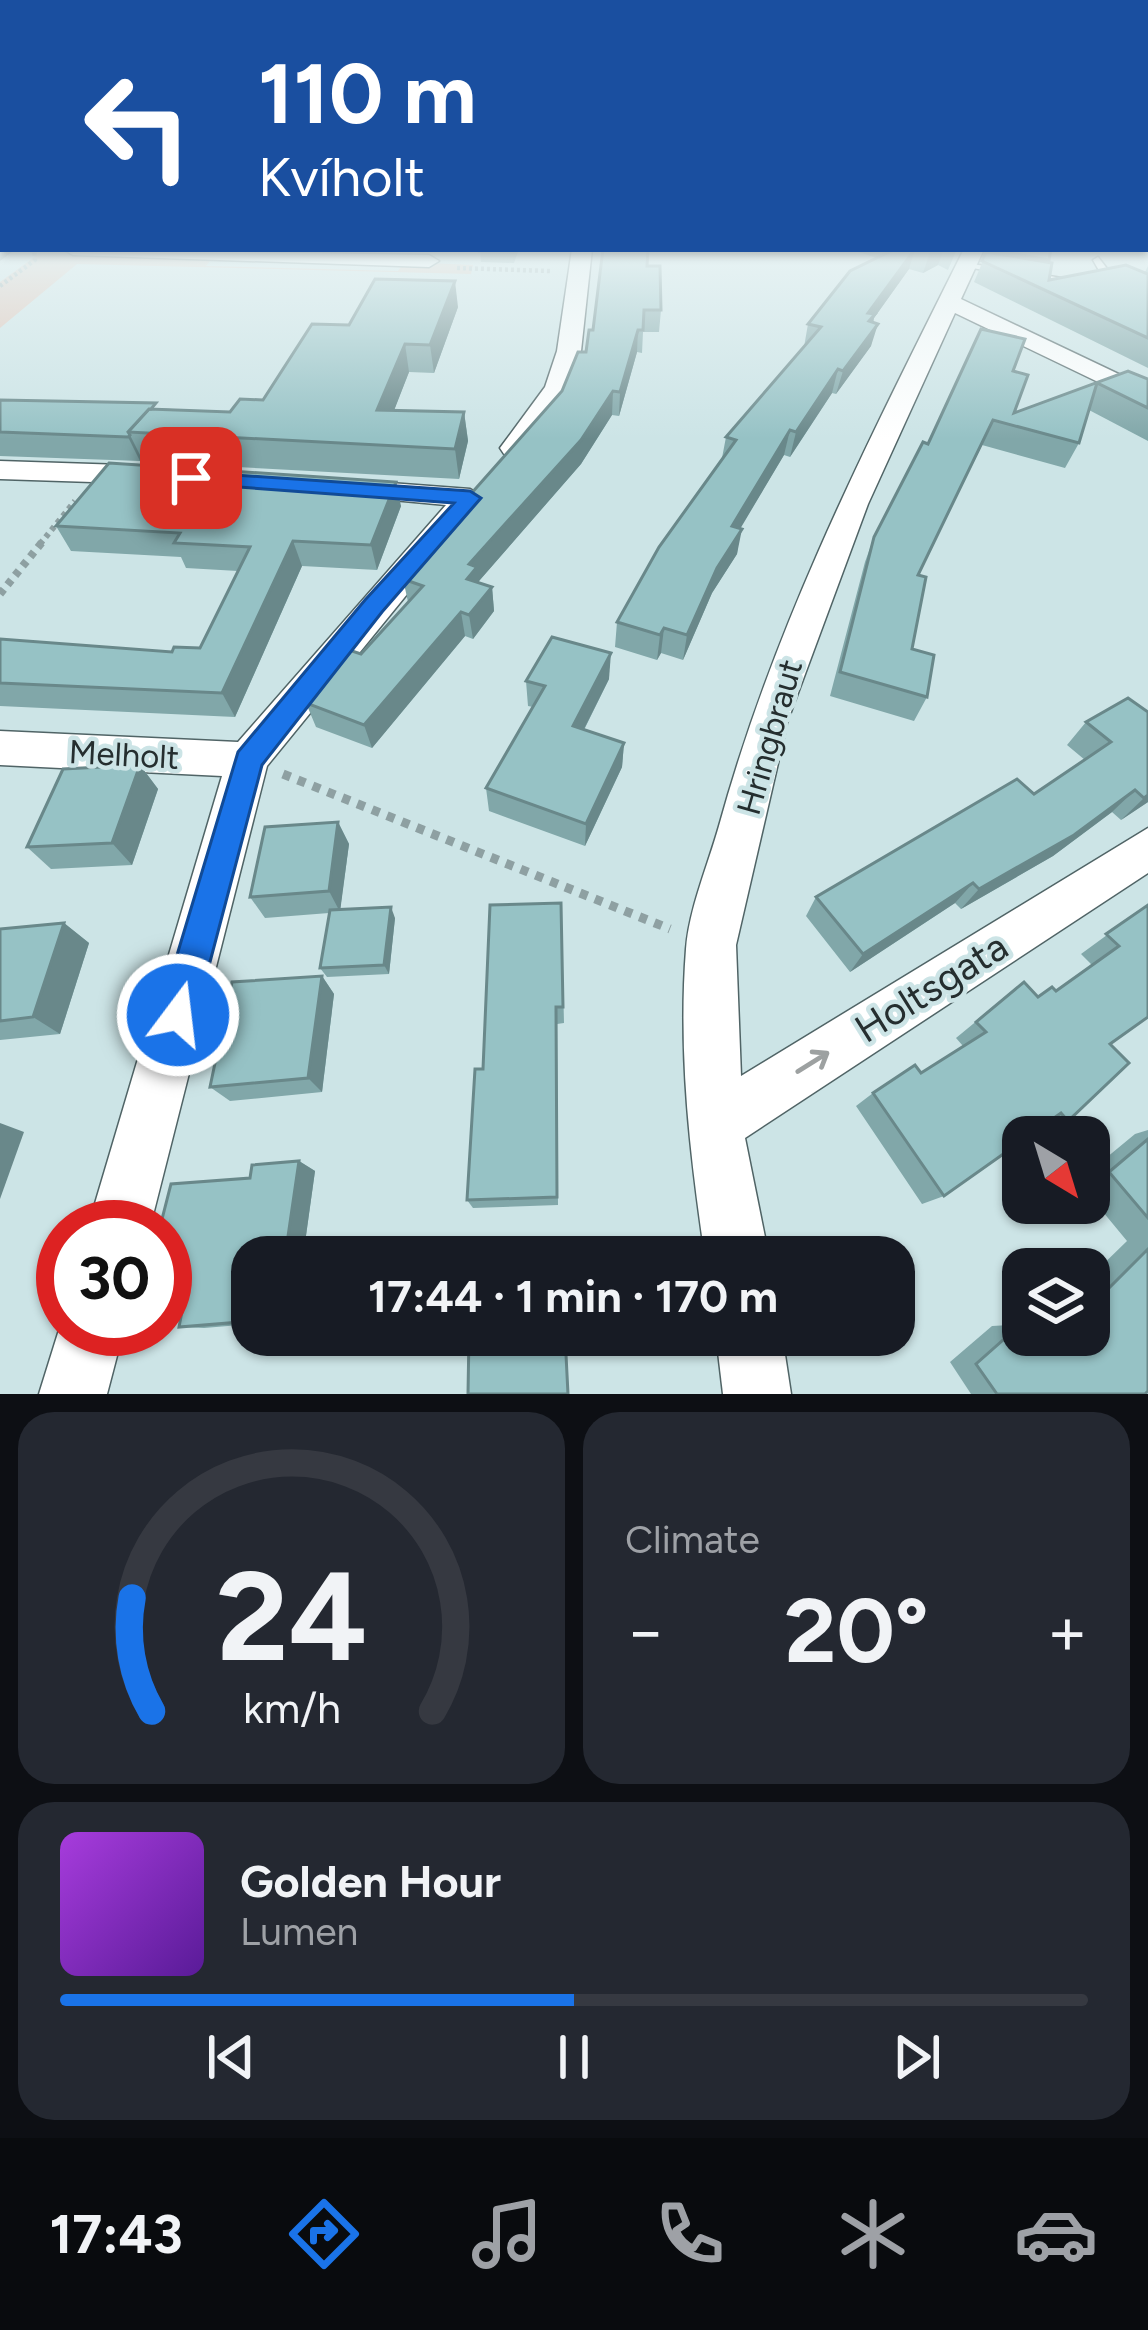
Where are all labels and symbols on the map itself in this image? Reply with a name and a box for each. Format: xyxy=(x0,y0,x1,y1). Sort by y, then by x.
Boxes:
pin xyxy=(140,427,242,529)
street label: Hringbraut xyxy=(729,655,810,819)
street label: Melholt xyxy=(68,732,180,777)
street label: Holtsgata xyxy=(846,922,1016,1053)
position arrow xyxy=(115,952,241,1078)
one-way arrow xyxy=(795,1050,829,1074)
north arrow xyxy=(1002,1116,1110,1224)
speed limit sign: 30 xyxy=(36,1200,192,1356)

